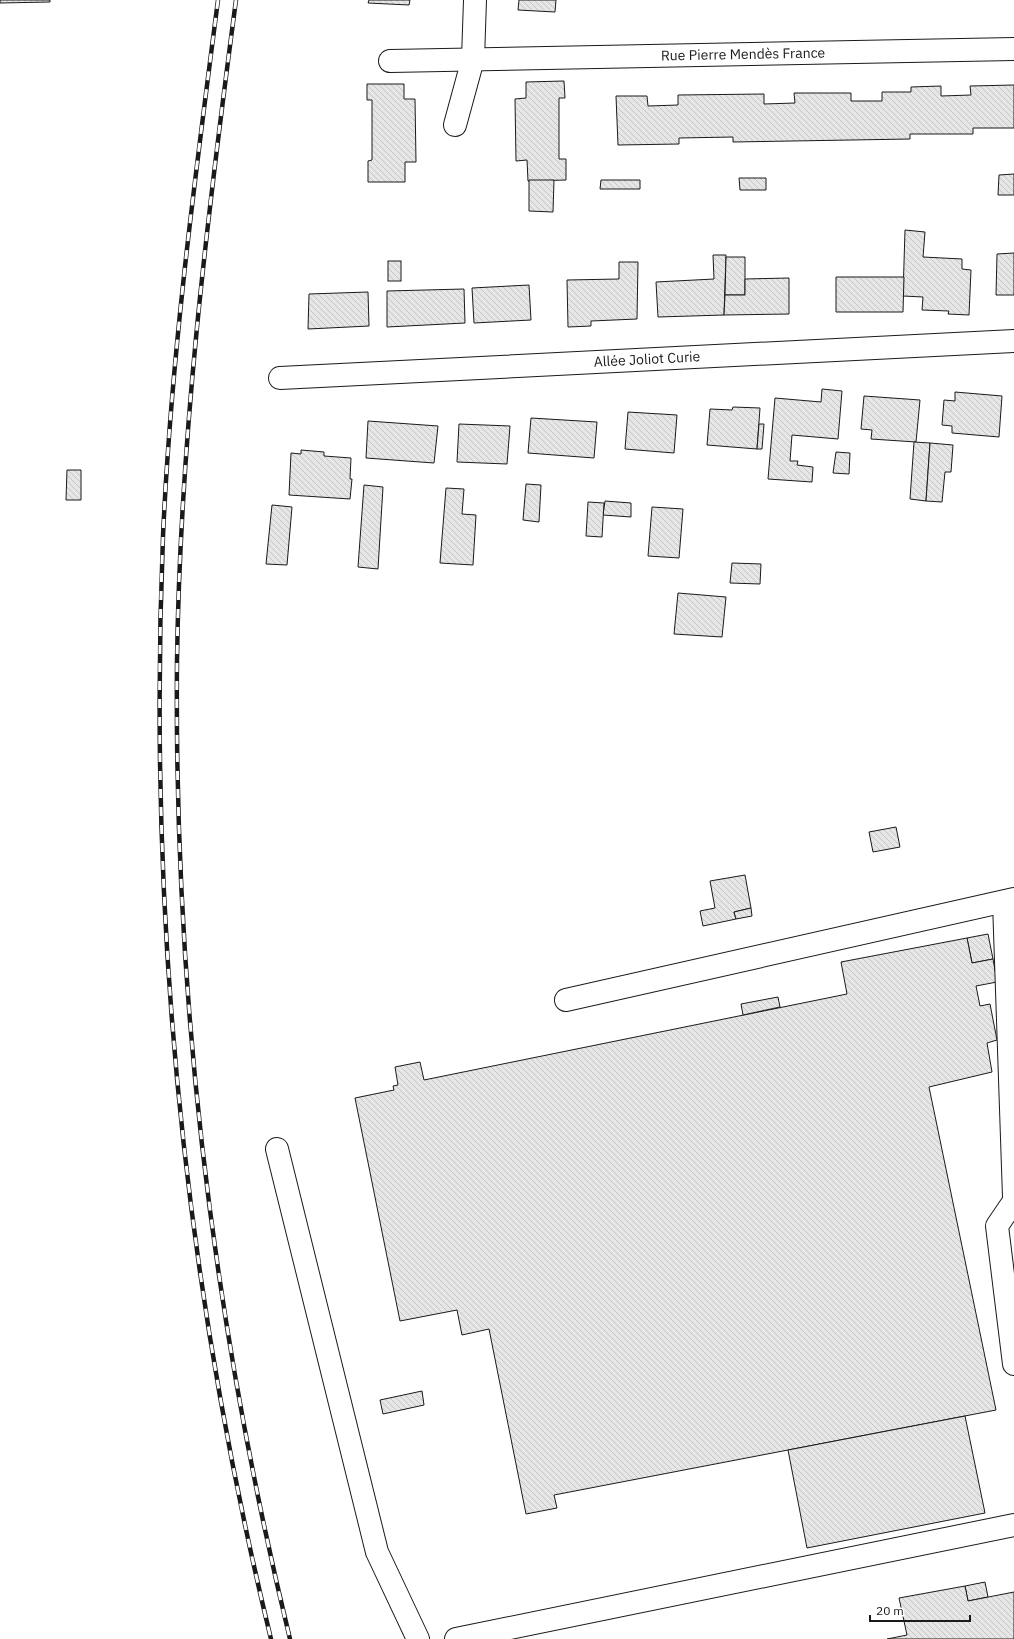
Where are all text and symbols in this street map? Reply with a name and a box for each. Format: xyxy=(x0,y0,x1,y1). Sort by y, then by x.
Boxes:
street label: Rue Pierre Mendès France xyxy=(661,44,826,64)
street label: Allée Joliot Curie xyxy=(593,347,701,371)
scale bar xyxy=(870,1597,970,1623)
text: 20 m xyxy=(876,1603,904,1618)

